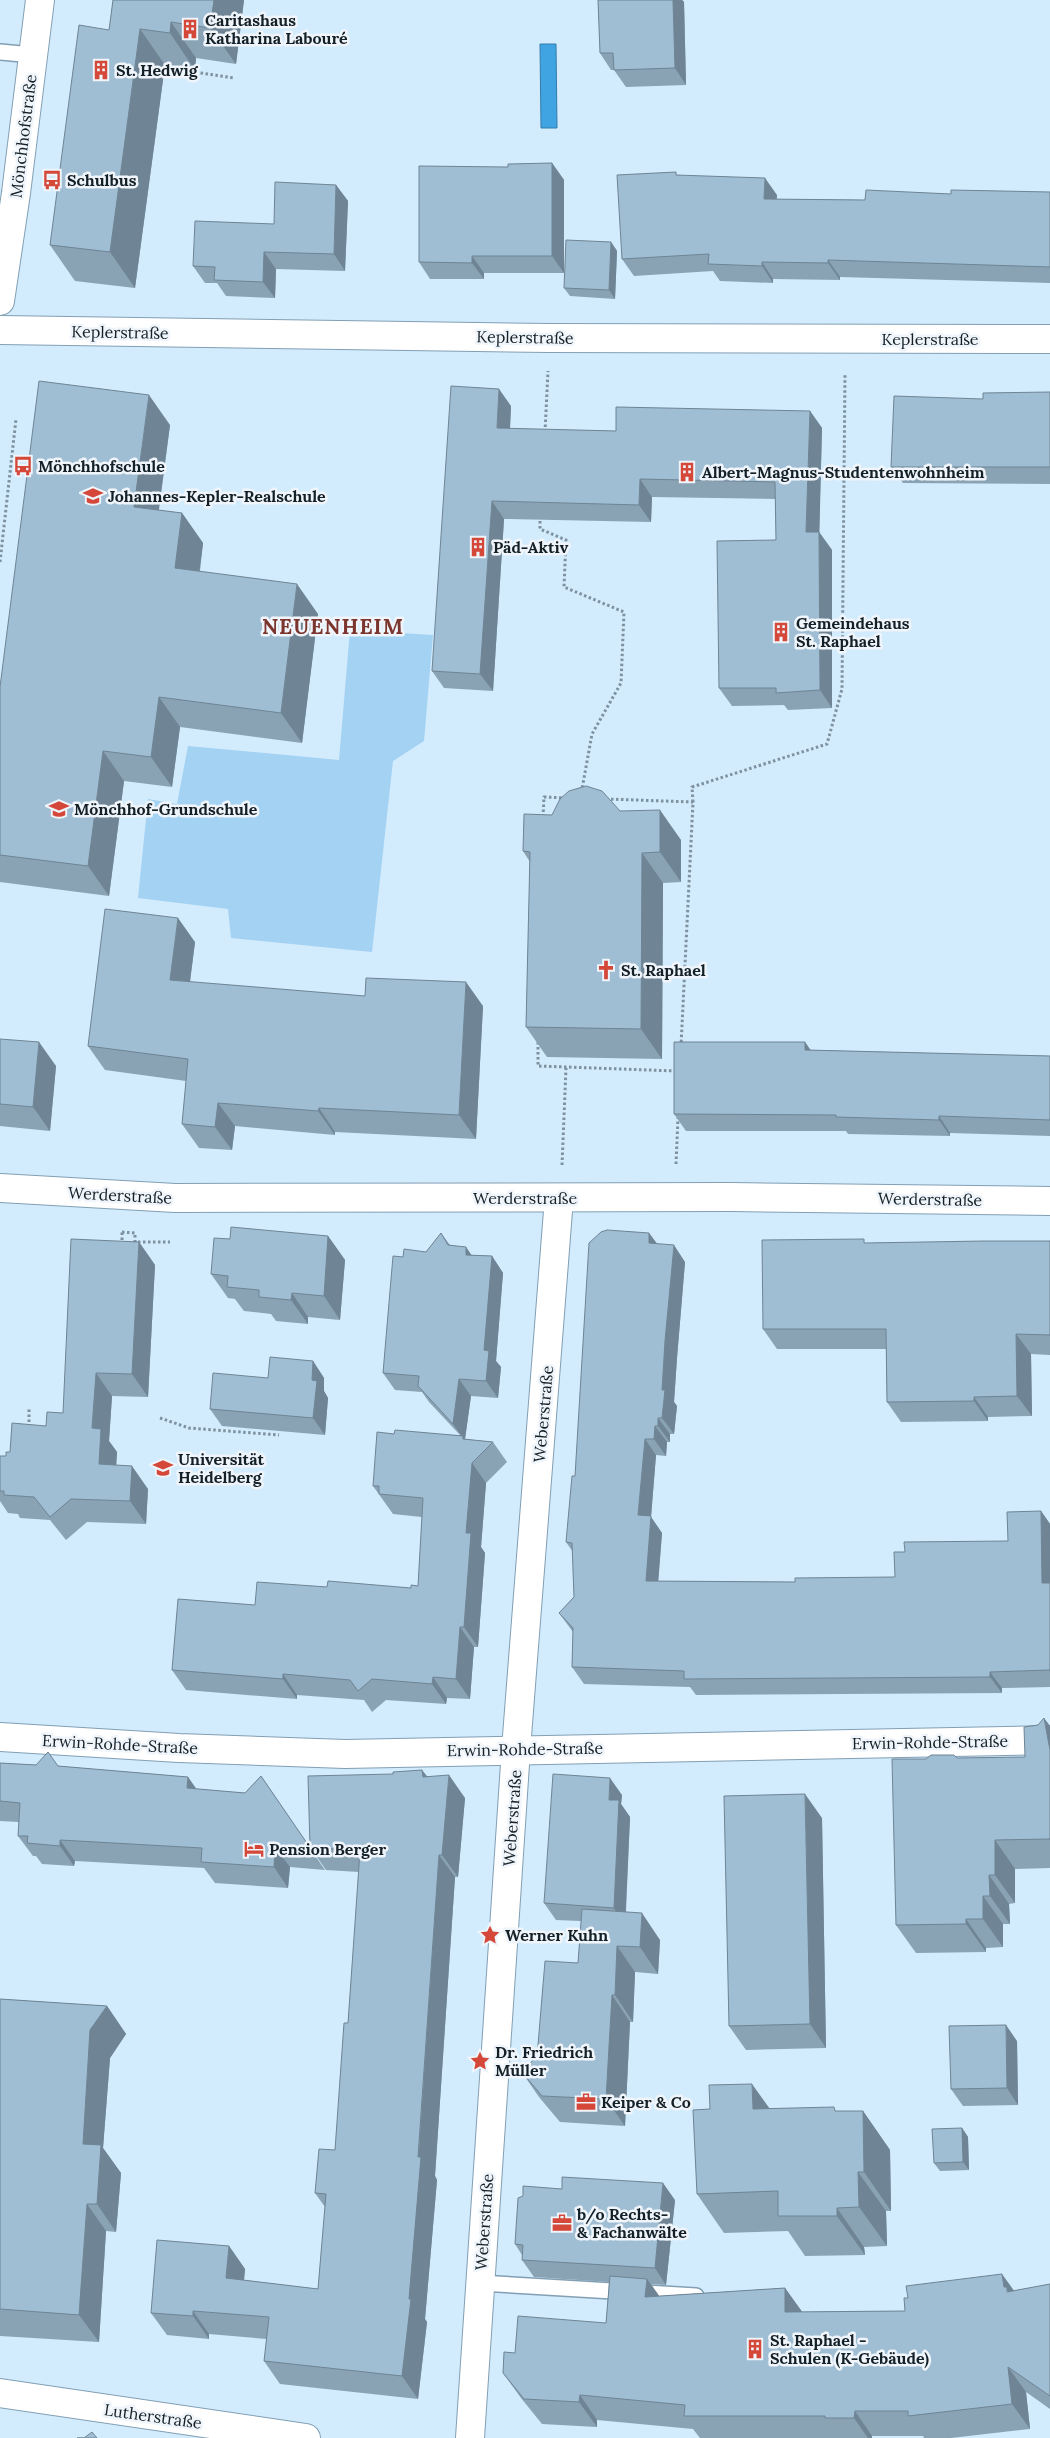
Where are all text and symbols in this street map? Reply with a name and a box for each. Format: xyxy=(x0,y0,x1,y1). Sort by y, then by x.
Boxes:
place label: Caritashaus Katharina Labouré xyxy=(205,10,348,48)
building icon: Caritashaus Katharina Labouré xyxy=(179,18,201,40)
building icon: St. Hedwig xyxy=(90,59,112,81)
place label: St. Hedwig xyxy=(116,60,199,80)
street label: Mönchhofstraße xyxy=(6,73,41,199)
bus stop icon: Schulbus xyxy=(41,169,63,191)
place label: Schulbus xyxy=(67,170,137,190)
street label: Keplerstraße xyxy=(71,321,169,343)
street label: Keplerstraße xyxy=(476,326,574,348)
street label: Keplerstraße xyxy=(881,329,979,349)
bus stop icon: Mönchhofschule xyxy=(12,455,34,477)
place label: Mönchhofschule xyxy=(38,456,165,476)
building icon: Albert-Magnus-Studentenwohnheim xyxy=(676,461,698,483)
place label: Albert-Magnus-Studentenwohnheim xyxy=(702,462,985,482)
school or university icon: Johannes-Kepler-Realschule xyxy=(82,485,104,507)
place label: Johannes-Kepler-Realschule xyxy=(108,486,326,506)
building icon: Päd-Aktiv xyxy=(467,536,489,558)
place label: Päd-Aktiv xyxy=(493,537,569,557)
district label: NEUENHEIM xyxy=(262,613,404,640)
place label: Gemeindehaus St. Raphael xyxy=(796,613,910,651)
building icon: Gemeindehaus St. Raphael xyxy=(770,621,792,643)
school or university icon: Mönchhof-Grundschule xyxy=(48,798,70,820)
place label: Mönchhof-Grundschule xyxy=(74,799,258,819)
church icon: St. Raphael xyxy=(595,959,617,981)
place label: St. Raphael xyxy=(621,960,706,980)
street label: Werderstraße xyxy=(67,1182,173,1208)
street label: Werderstraße xyxy=(473,1188,577,1208)
street label: Werderstraße xyxy=(878,1188,983,1210)
street label: Weberstraße xyxy=(529,1364,557,1463)
place label: Universität Heidelberg xyxy=(178,1449,265,1487)
school or university icon: Universität Heidelberg xyxy=(152,1457,174,1479)
street label: Erwin-Rohde-Straße xyxy=(42,1730,199,1758)
street label: Erwin-Rohde-Straße xyxy=(852,1731,1009,1753)
street label: Erwin-Rohde-Straße xyxy=(447,1738,604,1760)
street label: Weberstraße xyxy=(499,1769,525,1867)
hotel icon: Pension Berger xyxy=(243,1838,265,1860)
place label: Pension Berger xyxy=(269,1839,386,1859)
place icon: Werner Kuhn xyxy=(479,1924,501,1946)
place label: Werner Kuhn xyxy=(505,1925,608,1945)
place label: Dr. Friedrich Müller xyxy=(495,2042,593,2080)
place icon: Dr. Friedrich Müller xyxy=(469,2050,491,2072)
office icon: Keiper & Co xyxy=(575,2091,597,2113)
place label: Keiper & Co xyxy=(601,2092,691,2112)
street label: Weberstraße xyxy=(471,2173,497,2271)
place label: b/o Rechts- & Fachanwälte xyxy=(576,2204,687,2242)
office icon: b/o Rechts- & Fachanwälte xyxy=(551,2212,573,2234)
place label: St. Raphael - Schulen (K-Gebäude) xyxy=(770,2330,929,2369)
building icon: St. Raphael - Schulen (K-Gebäude) xyxy=(744,2338,766,2360)
street label: Lutherstraße xyxy=(103,2399,203,2433)

